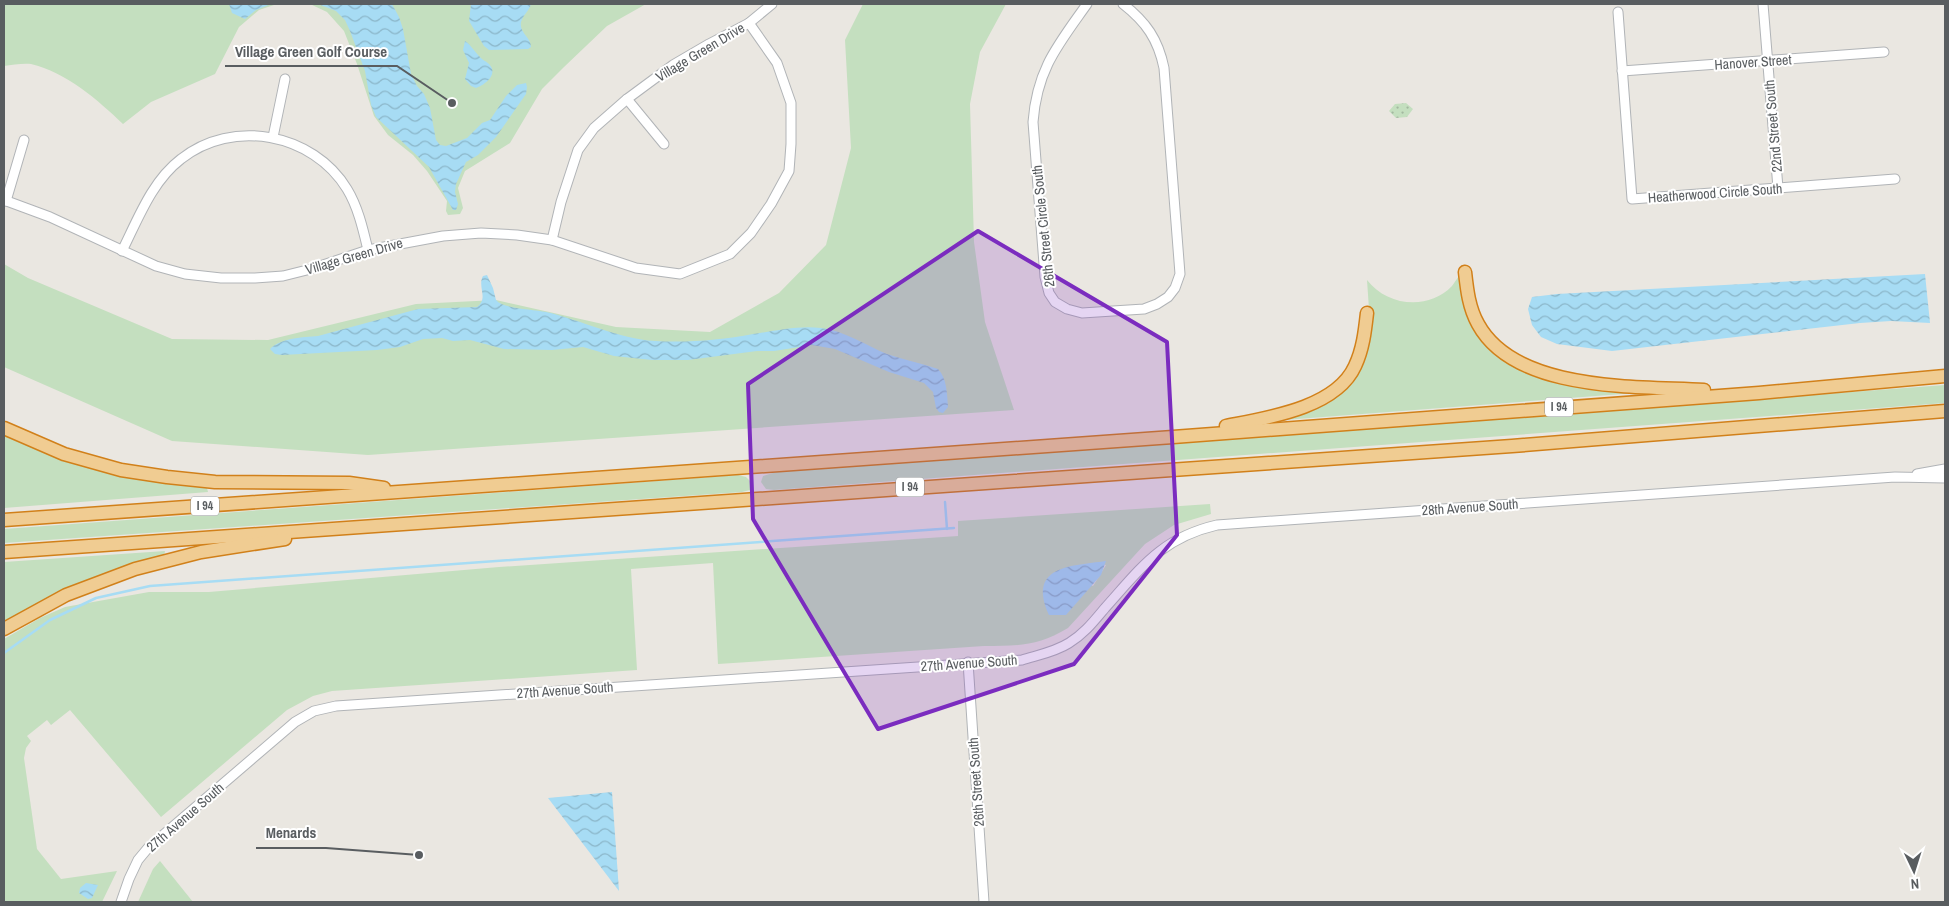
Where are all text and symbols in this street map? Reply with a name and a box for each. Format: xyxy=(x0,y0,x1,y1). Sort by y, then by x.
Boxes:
street label: Village Green Drive xyxy=(652,18,748,86)
callout: Village Green Golf Course xyxy=(225,36,397,66)
text: Village Green Golf Course xyxy=(235,41,387,62)
street label: Hanover Street xyxy=(1714,50,1792,74)
street label: 22nd Street South xyxy=(1760,79,1786,173)
street label: 26th Street Circle South xyxy=(1028,164,1058,288)
street label: Heatherwood Circle South xyxy=(1647,179,1783,207)
street label: Village Green Drive xyxy=(303,233,405,279)
road number: I 94 xyxy=(1545,398,1573,417)
road number: I 94 xyxy=(896,478,924,497)
street label: 28th Avenue South xyxy=(1421,495,1519,519)
road number: I 94 xyxy=(191,496,219,516)
street label: 27th Avenue South xyxy=(920,651,1018,675)
street label: 27th Avenue South xyxy=(516,678,614,702)
street label: 26th Street South xyxy=(964,737,988,827)
street label: 27th Avenue South xyxy=(143,778,227,856)
callout: Menards xyxy=(256,818,326,848)
text: Menards xyxy=(266,822,316,843)
north arrow xyxy=(1889,846,1939,896)
text: N xyxy=(1910,875,1920,893)

